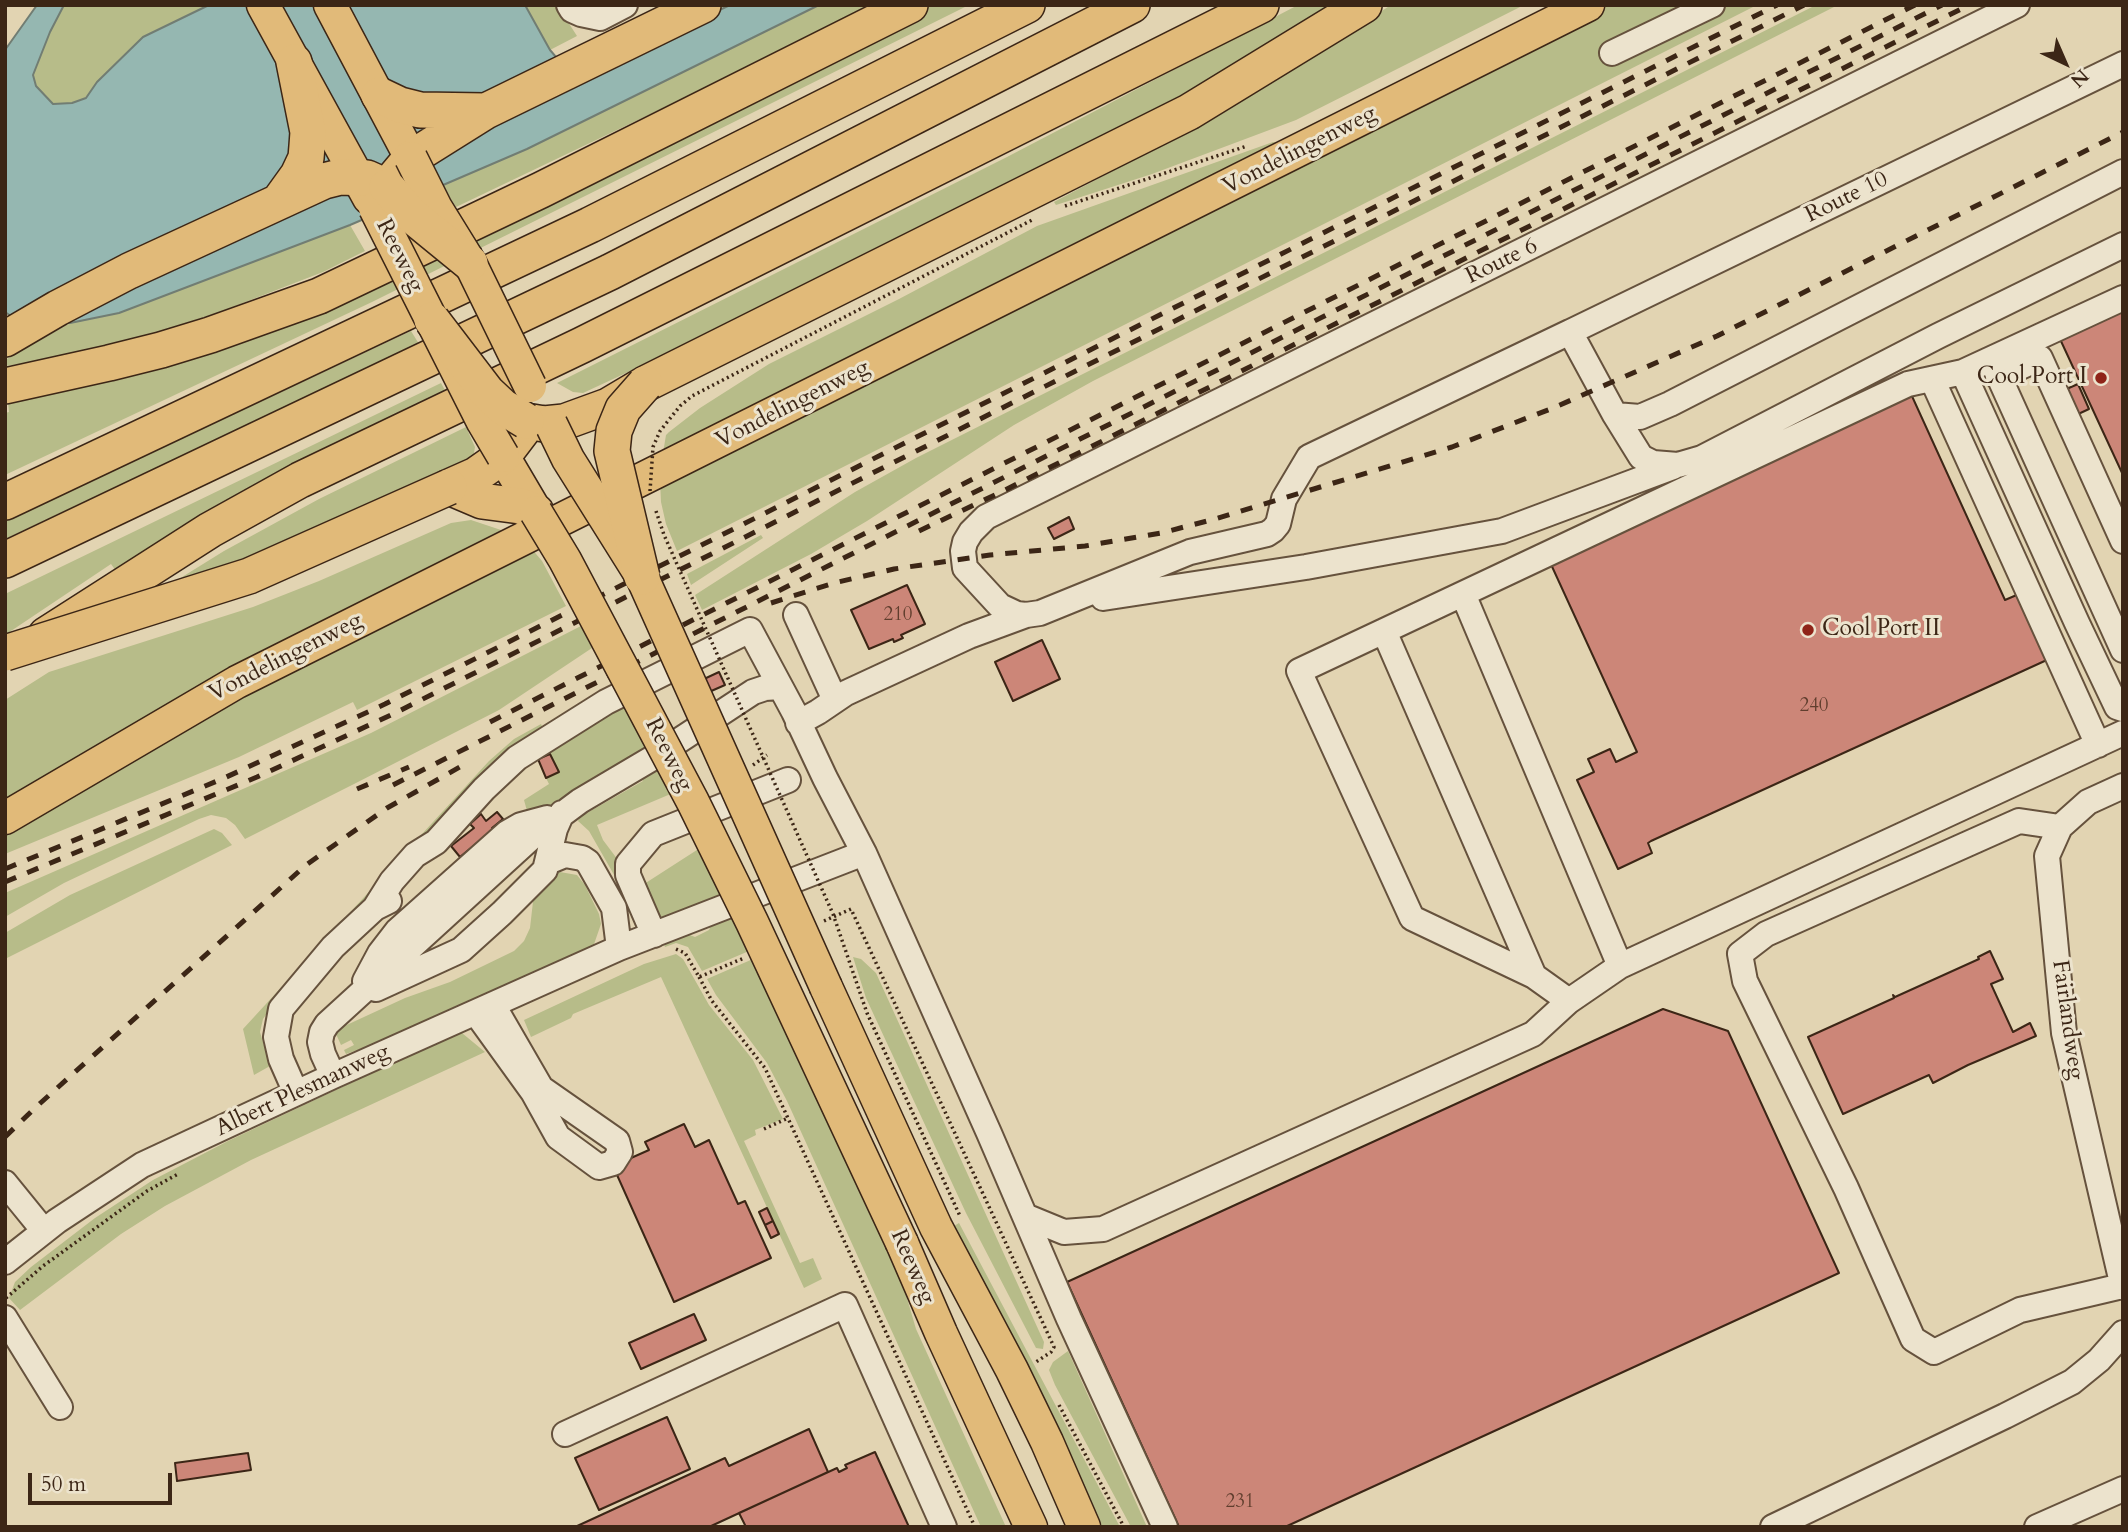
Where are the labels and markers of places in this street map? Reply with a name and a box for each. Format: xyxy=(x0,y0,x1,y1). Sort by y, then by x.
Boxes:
place label: Cool Port I xyxy=(1977,364,2087,392)
marker: Cool Port I xyxy=(2093,370,2109,386)
place label: Cool Port II xyxy=(1822,616,1940,644)
marker: Cool Port II xyxy=(1800,622,1816,638)

